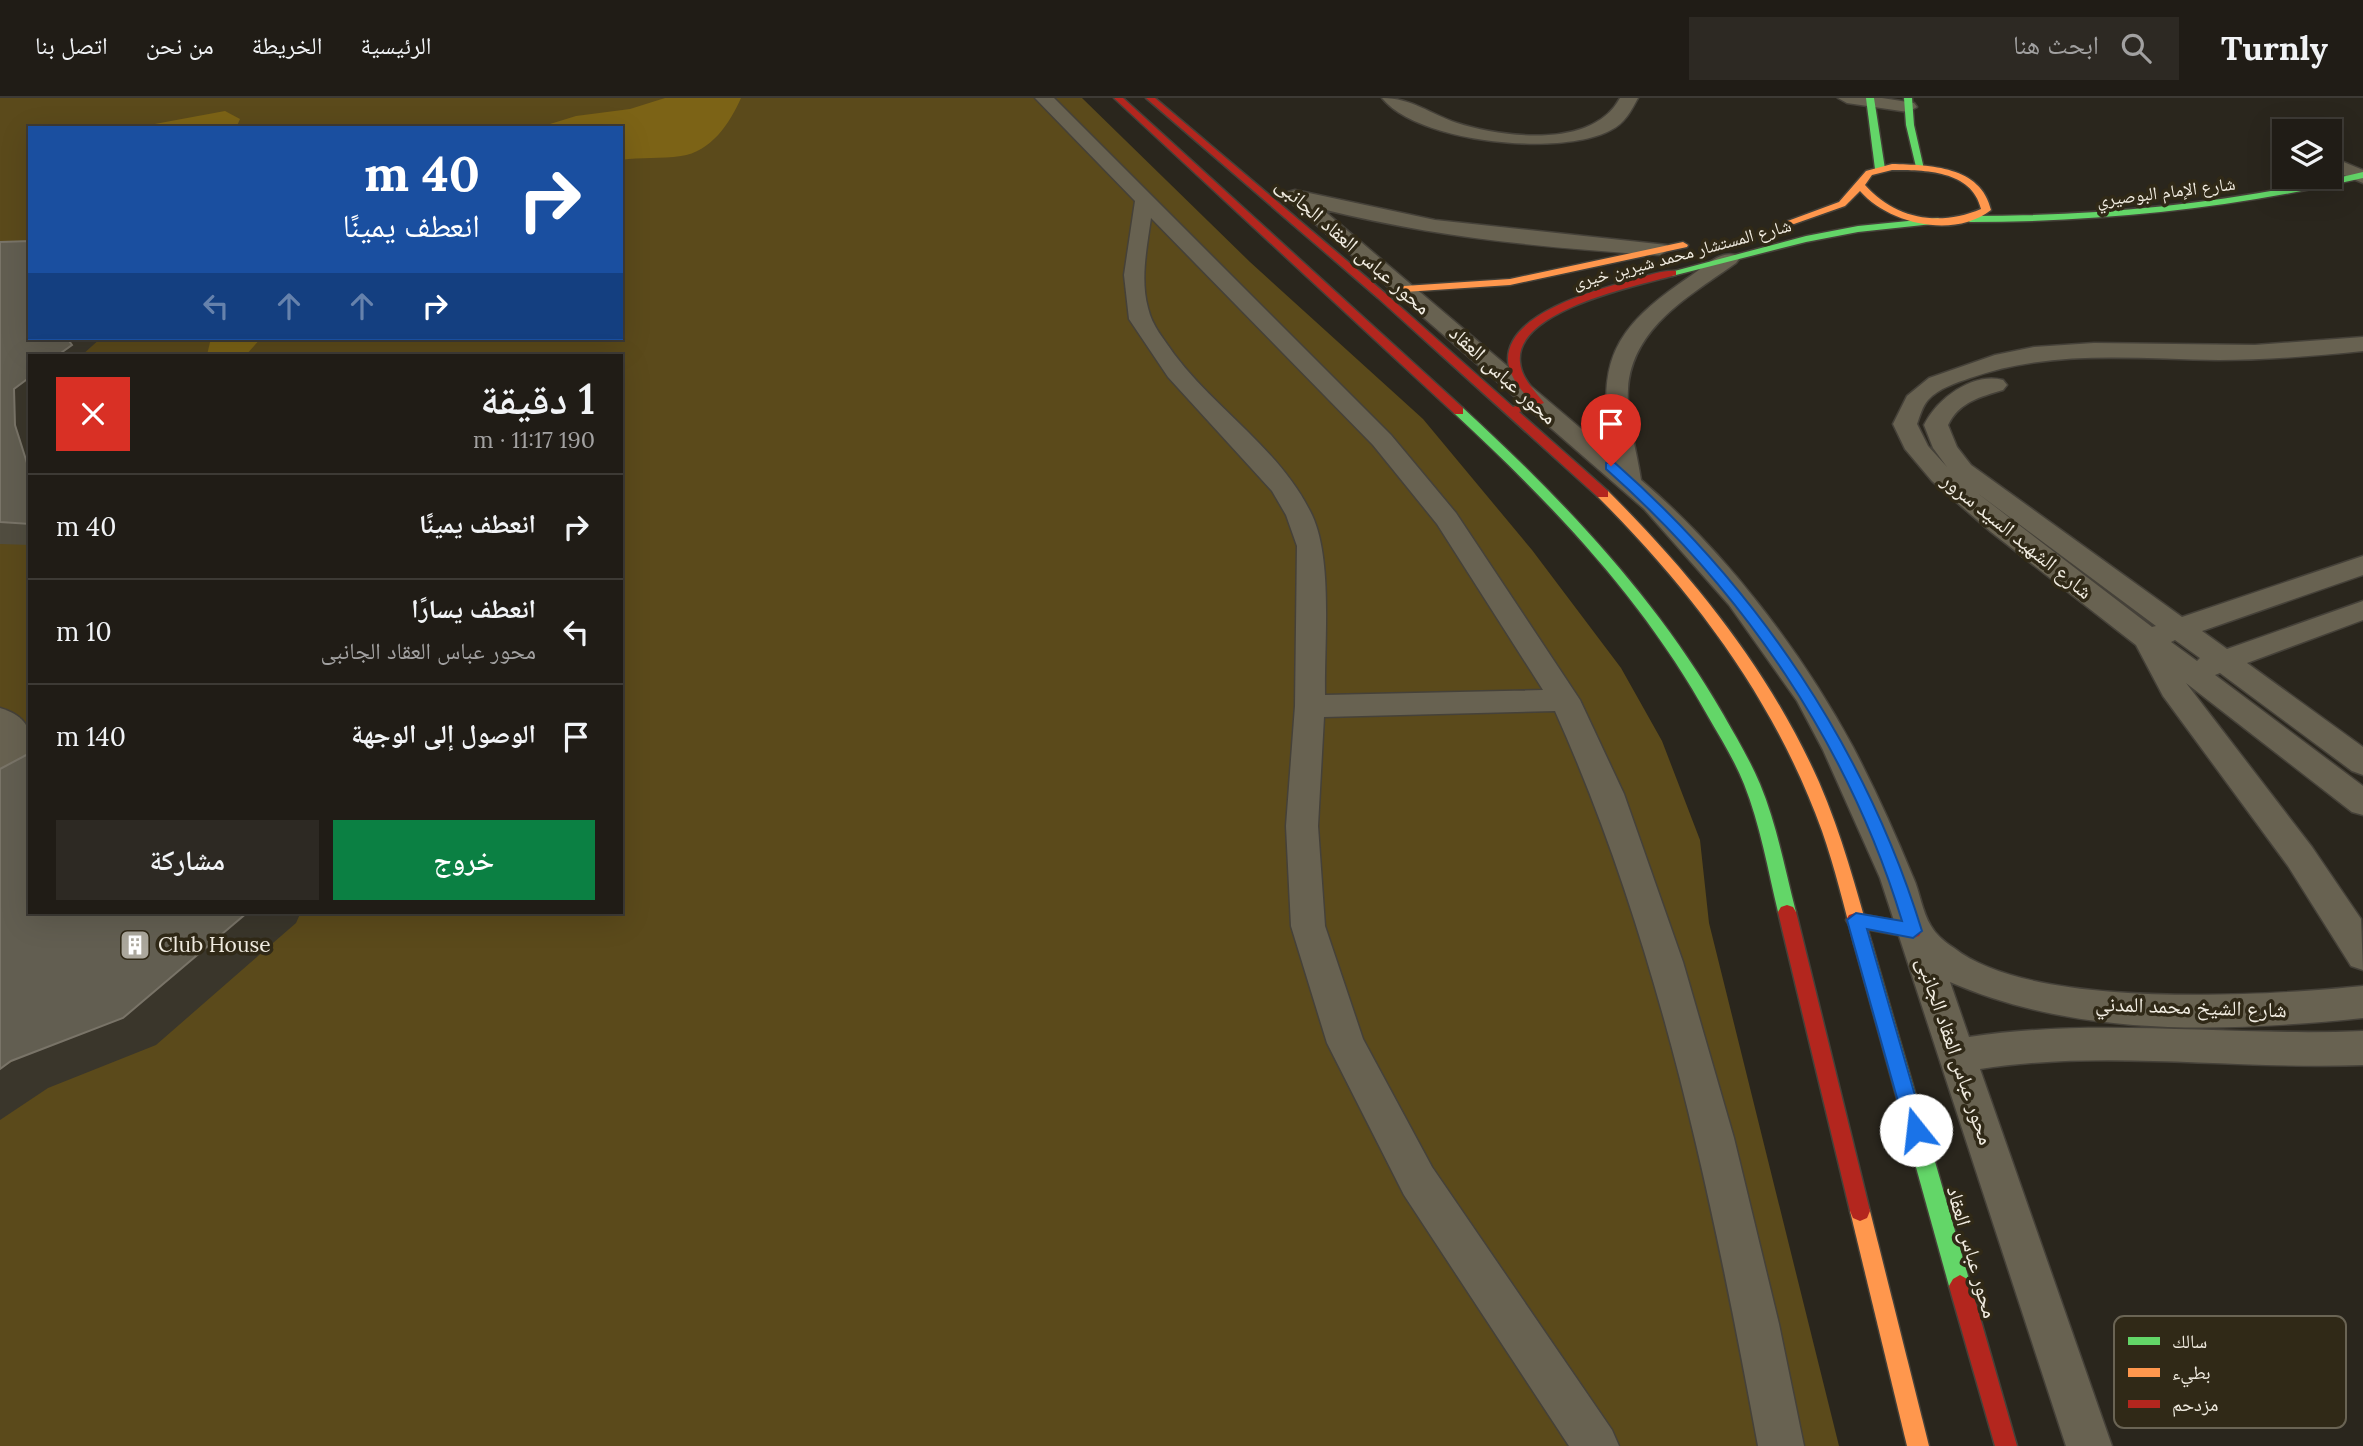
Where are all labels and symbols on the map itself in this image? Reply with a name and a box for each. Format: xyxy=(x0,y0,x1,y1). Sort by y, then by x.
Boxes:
street label: محور عباس العقاد الجانبى xyxy=(1270,171,1436,320)
street label: شارع الإمام البوصيري xyxy=(2095,172,2237,215)
street label: شارع المستشار محمد شيرين خيرى xyxy=(1570,213,1794,294)
street label: محور عباس العقاد xyxy=(1444,319,1563,430)
pin xyxy=(1581,394,1641,466)
street label: شارع الشهيد السيد سرور xyxy=(1936,466,2098,605)
building icon: Club House xyxy=(118,928,152,962)
place label: Club House xyxy=(158,931,271,958)
street label: محور عباس العقاد الجانبى xyxy=(1911,953,2000,1148)
street label: شارع الشيخ محمد المدني xyxy=(2095,990,2287,1027)
position arrow xyxy=(1879,1093,1953,1167)
street label: محور عباس العقاد xyxy=(1941,1183,2004,1321)
legend xyxy=(2114,1316,2346,1428)
text: سالك xyxy=(2172,1329,2207,1353)
text: بطيء xyxy=(2172,1360,2211,1388)
text: مزدحم xyxy=(2172,1392,2218,1417)

